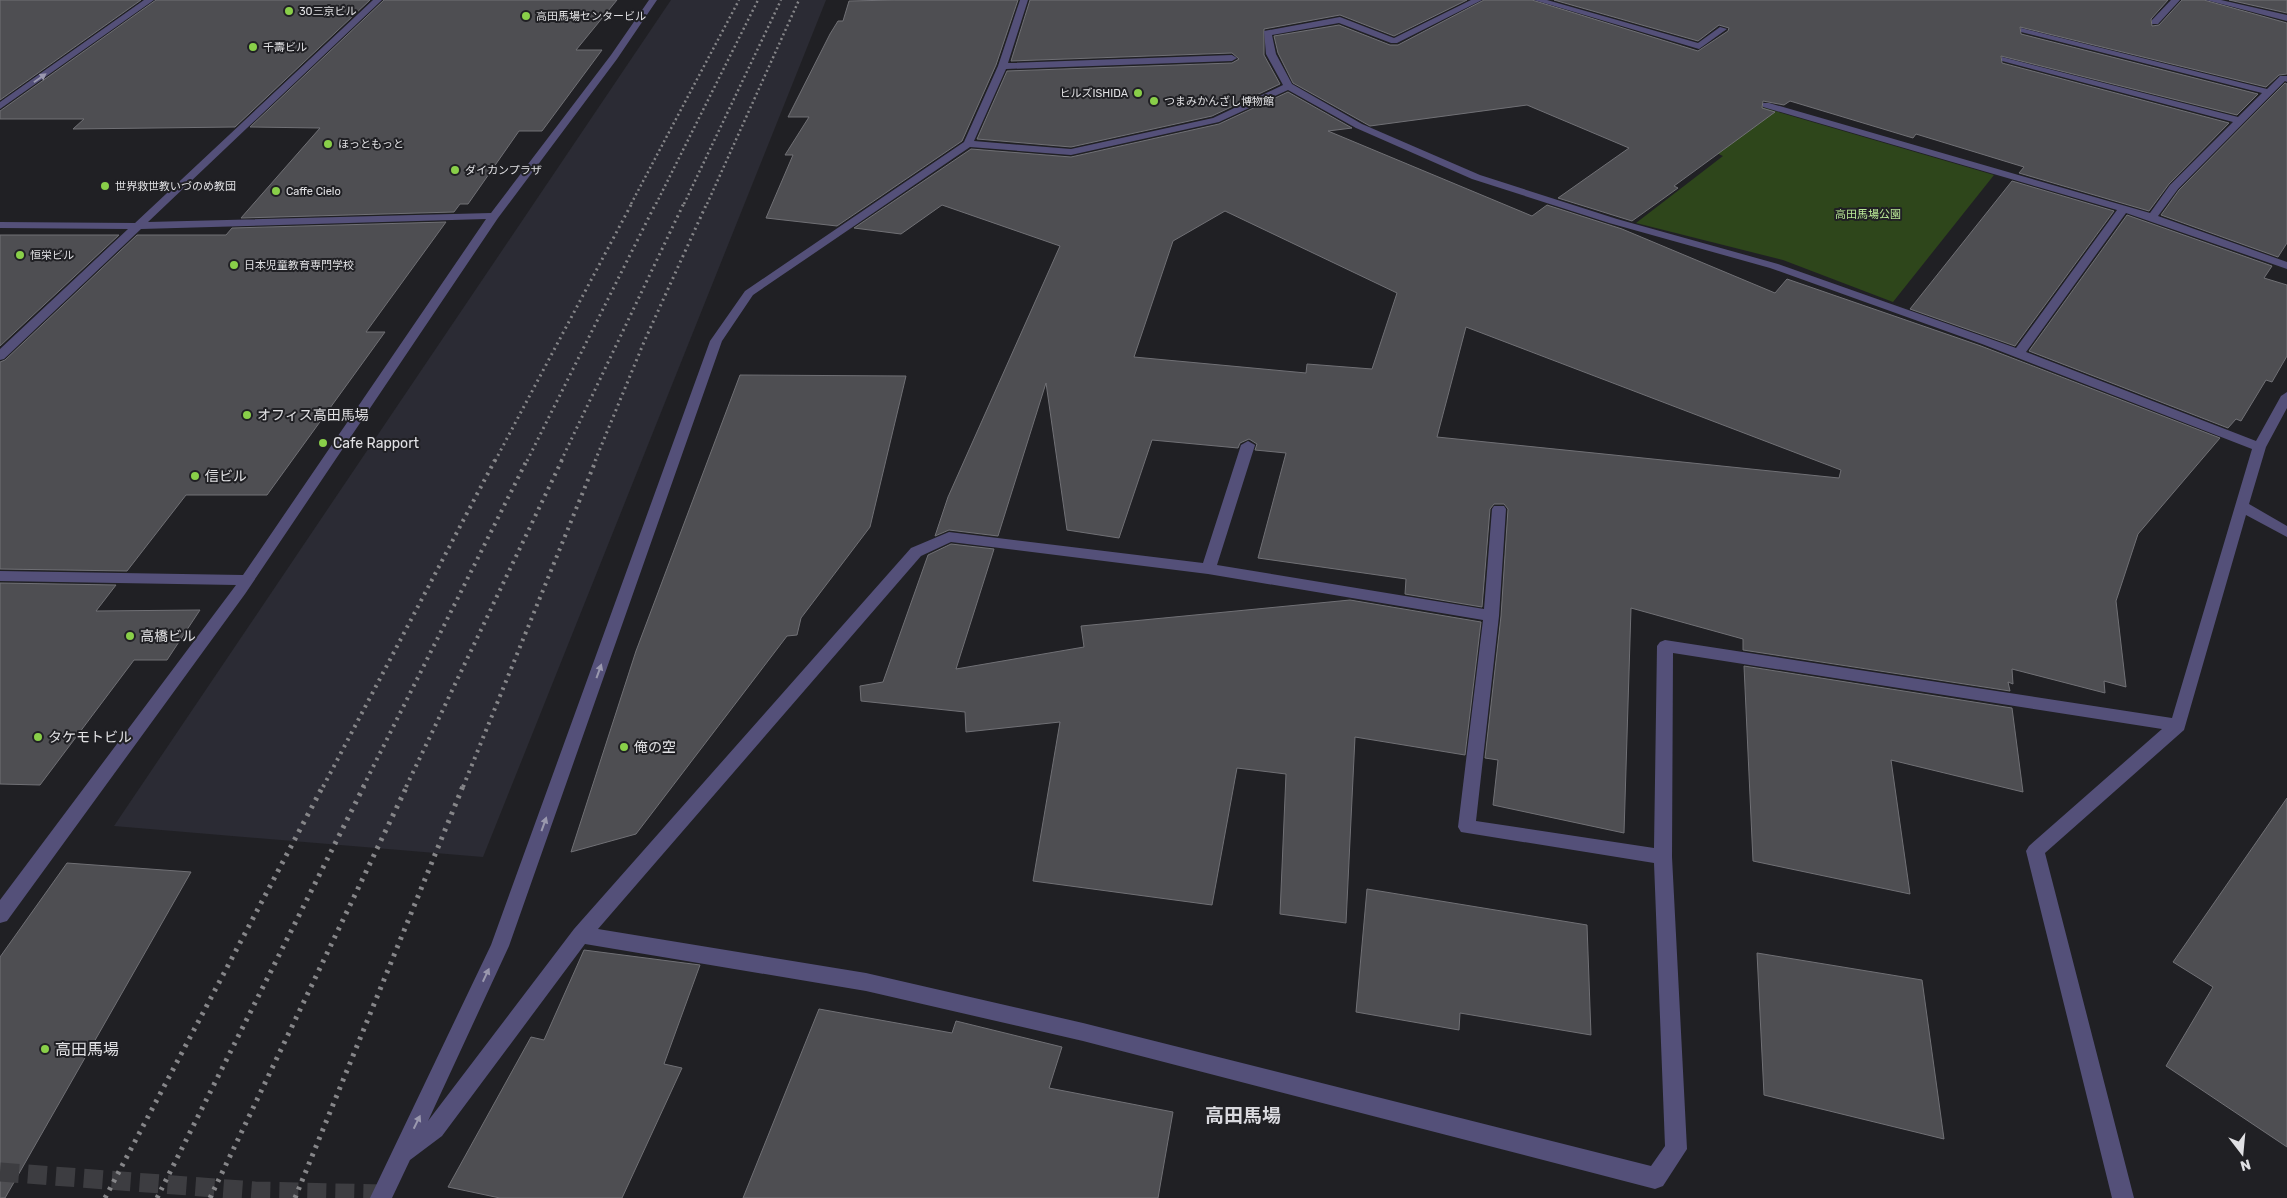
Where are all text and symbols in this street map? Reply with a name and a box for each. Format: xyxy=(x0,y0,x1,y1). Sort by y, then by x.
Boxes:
marker: 30三京ビル xyxy=(283,5,295,17)
place label: 30三京ビル xyxy=(299,5,357,18)
marker: 高田馬場センタービル xyxy=(520,10,532,22)
place label: 高田馬場センタービル xyxy=(536,10,646,23)
marker: 千壽ビル xyxy=(247,41,259,53)
place label: 千壽ビル xyxy=(263,41,307,54)
one-way arrow xyxy=(33,73,47,83)
place label: ヒルズISHIDA xyxy=(1059,87,1129,100)
marker: ヒルズISHIDA xyxy=(1132,87,1144,99)
marker: つまみかんざし博物館 xyxy=(1148,95,1160,107)
place label: つまみかんざし博物館 xyxy=(1164,95,1274,108)
marker: ほっともっと xyxy=(322,138,334,150)
place label: ほっともっと xyxy=(338,138,404,151)
marker: ダイカンプラザ xyxy=(449,164,461,176)
place label: ダイカンプラザ xyxy=(465,164,542,177)
marker: 世界救世教いづのめ教団 xyxy=(99,180,111,192)
place label: 世界救世教いづのめ教団 xyxy=(115,180,236,193)
marker: Caffe Cielo xyxy=(270,185,282,197)
place label: Caffe Cielo xyxy=(286,185,341,198)
park label: 高田馬場公園 xyxy=(1835,208,1901,221)
marker: 恒栄ビル xyxy=(14,249,26,261)
place label: 恒栄ビル xyxy=(30,249,74,262)
marker: 日本児童教育専門学校 xyxy=(228,259,240,271)
place label: 日本児童教育専門学校 xyxy=(244,259,354,272)
place label: オフィス高田馬場 xyxy=(257,407,369,424)
marker: オフィス高田馬場 xyxy=(241,409,253,421)
place label: Cafe Rapport xyxy=(333,435,419,452)
marker: Cafe Rapport xyxy=(317,437,329,449)
place label: 信ビル xyxy=(205,468,247,485)
marker: 信ビル xyxy=(189,470,201,482)
place label: 高橋ビル xyxy=(140,628,196,645)
marker: 高橋ビル xyxy=(124,630,136,642)
one-way arrow xyxy=(596,663,603,678)
place label: タケモトビル xyxy=(48,729,132,746)
marker: タケモトビル xyxy=(32,731,44,743)
place label: 俺の空 xyxy=(634,739,676,756)
marker: 俺の空 xyxy=(618,741,630,753)
one-way arrow xyxy=(541,816,548,831)
one-way arrow xyxy=(483,968,491,982)
place label: 高田馬場 xyxy=(55,1040,119,1059)
marker: 高田馬場 xyxy=(39,1043,51,1055)
district label: 高田馬場 xyxy=(1205,1104,1281,1127)
one-way arrow xyxy=(413,1115,421,1129)
north arrow xyxy=(2217,1128,2267,1178)
text: N xyxy=(2238,1155,2253,1175)

